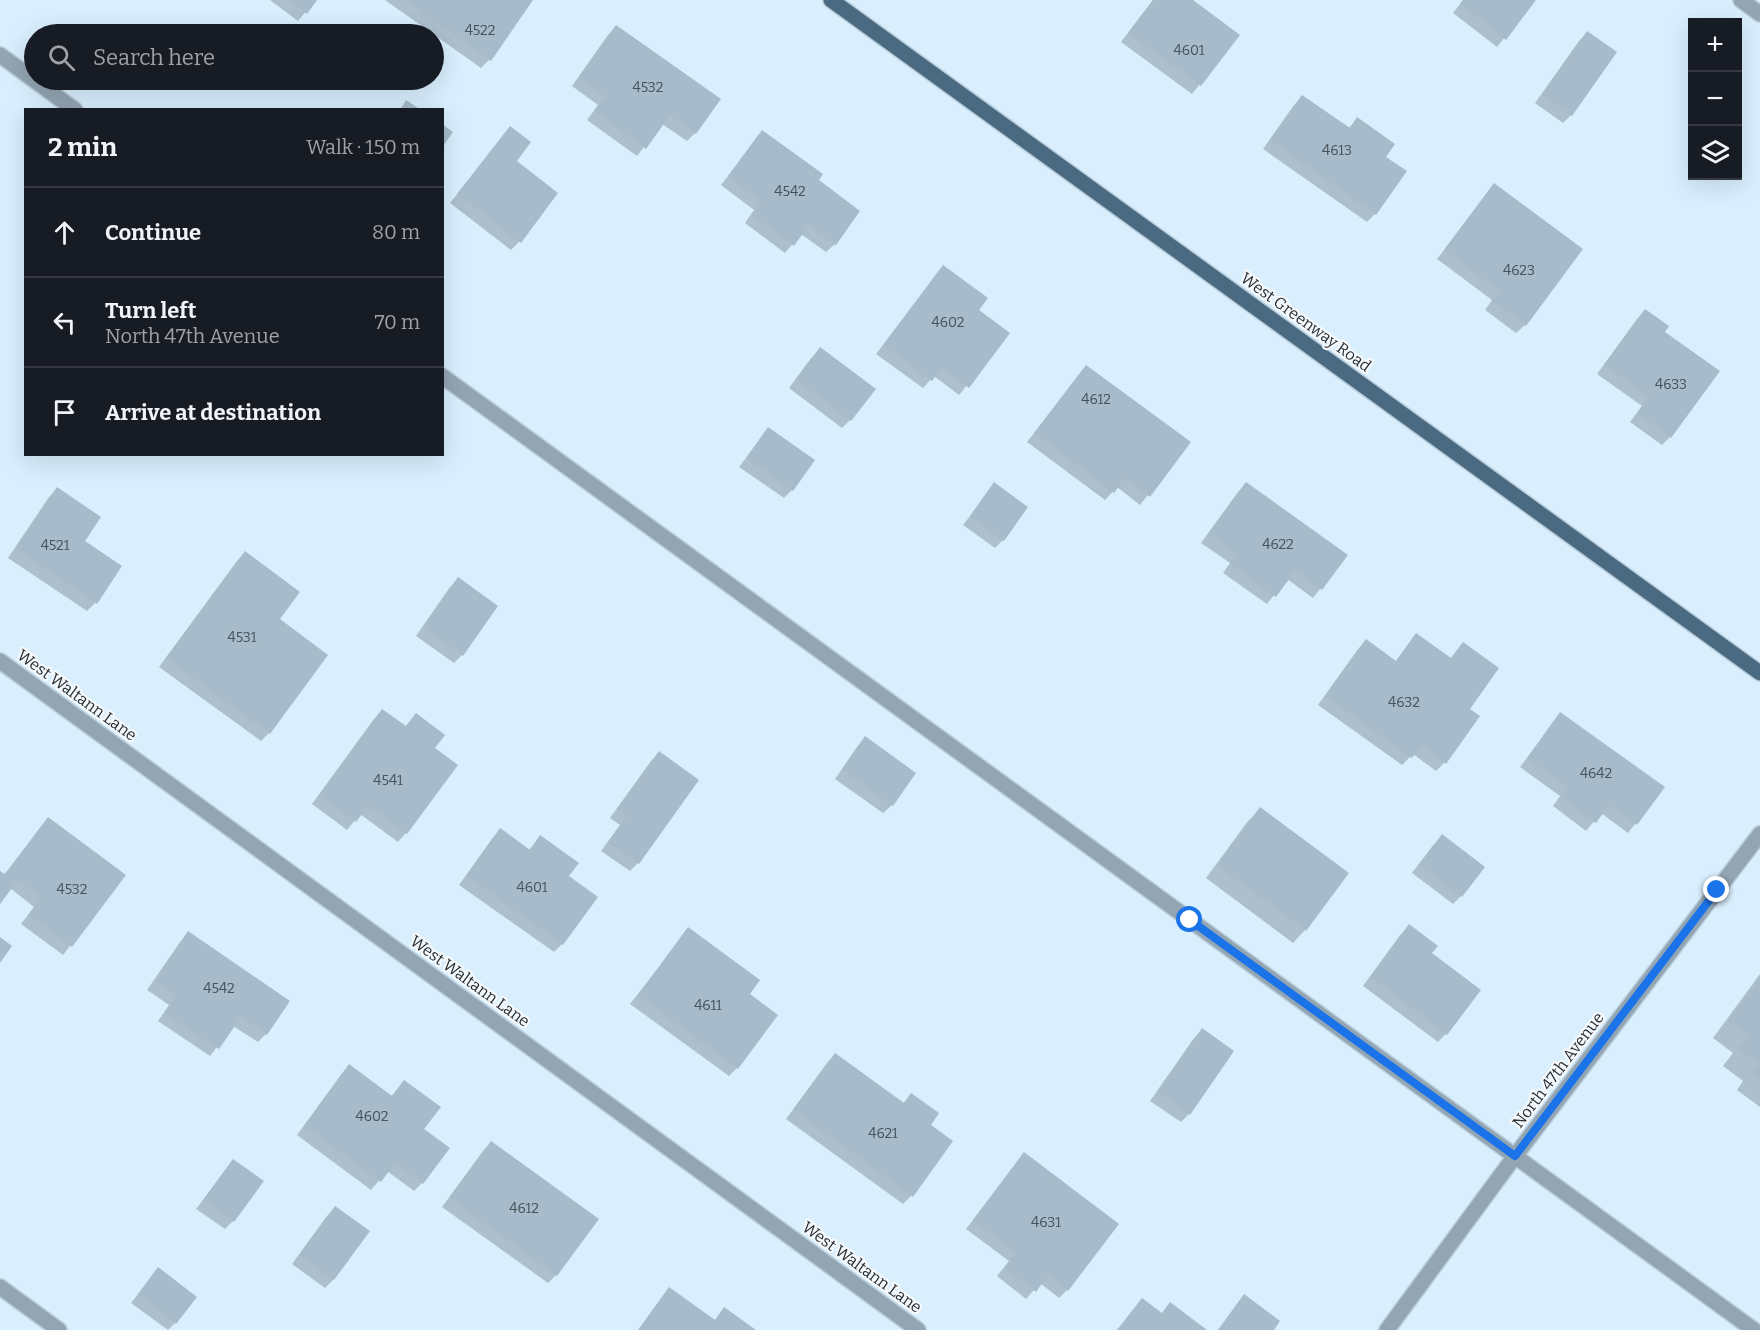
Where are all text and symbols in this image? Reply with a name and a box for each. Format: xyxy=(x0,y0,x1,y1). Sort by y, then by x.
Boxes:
map controls xyxy=(1688,18,1742,180)
button: + xyxy=(1688,18,1742,72)
house number: 4522 xyxy=(465,22,495,39)
search box xyxy=(24,24,444,90)
icon: search xyxy=(45,41,78,74)
house number: 4601 xyxy=(1173,42,1205,59)
text: Search here xyxy=(93,44,215,71)
button: − xyxy=(1688,72,1742,126)
house number: 4532 xyxy=(633,79,663,96)
button: layers xyxy=(1688,126,1742,180)
text: 2 min xyxy=(48,132,117,163)
text: Walk · 150 m xyxy=(306,135,420,159)
house number: 4613 xyxy=(1322,142,1352,159)
house number: 4542 xyxy=(774,183,806,200)
icon: ahead xyxy=(48,216,81,249)
text: Continue xyxy=(105,219,201,246)
text: 80 m xyxy=(372,220,420,244)
house number: 4623 xyxy=(1503,262,1535,279)
street label: West Greenway Road xyxy=(1237,268,1375,376)
text: Turn left xyxy=(105,297,197,324)
icon: left xyxy=(48,306,81,339)
text: 70 m xyxy=(374,310,420,334)
house number: 4602 xyxy=(932,314,964,331)
text: North 47th Avenue xyxy=(105,324,280,348)
house number: 4633 xyxy=(1655,376,1687,393)
house number: 4612 xyxy=(1081,391,1111,408)
icon: arrive xyxy=(48,396,81,429)
text: Arrive at destination xyxy=(105,399,321,426)
house number: 4622 xyxy=(1262,536,1294,553)
house number: 4521 xyxy=(41,537,70,554)
house number: 4531 xyxy=(228,629,257,646)
street label: West Waltann Lane xyxy=(14,645,140,745)
house number: 4632 xyxy=(1388,694,1420,711)
house number: 4642 xyxy=(1580,765,1612,782)
house number: 4541 xyxy=(373,772,403,789)
route end xyxy=(1703,876,1729,902)
house number: 4601 xyxy=(516,879,548,896)
house number: 4532 xyxy=(57,881,87,898)
route start xyxy=(1176,906,1202,932)
street label: West Waltann Lane xyxy=(407,931,533,1031)
house number: 4542 xyxy=(203,980,235,997)
house number: 4611 xyxy=(694,997,722,1014)
street label: North 47th Avenue xyxy=(1508,1009,1608,1131)
house number: 4602 xyxy=(356,1108,388,1125)
house number: 4621 xyxy=(868,1125,898,1142)
house number: 4612 xyxy=(509,1200,539,1217)
house number: 4631 xyxy=(1031,1214,1061,1231)
street label: West Waltann Lane xyxy=(799,1217,925,1317)

